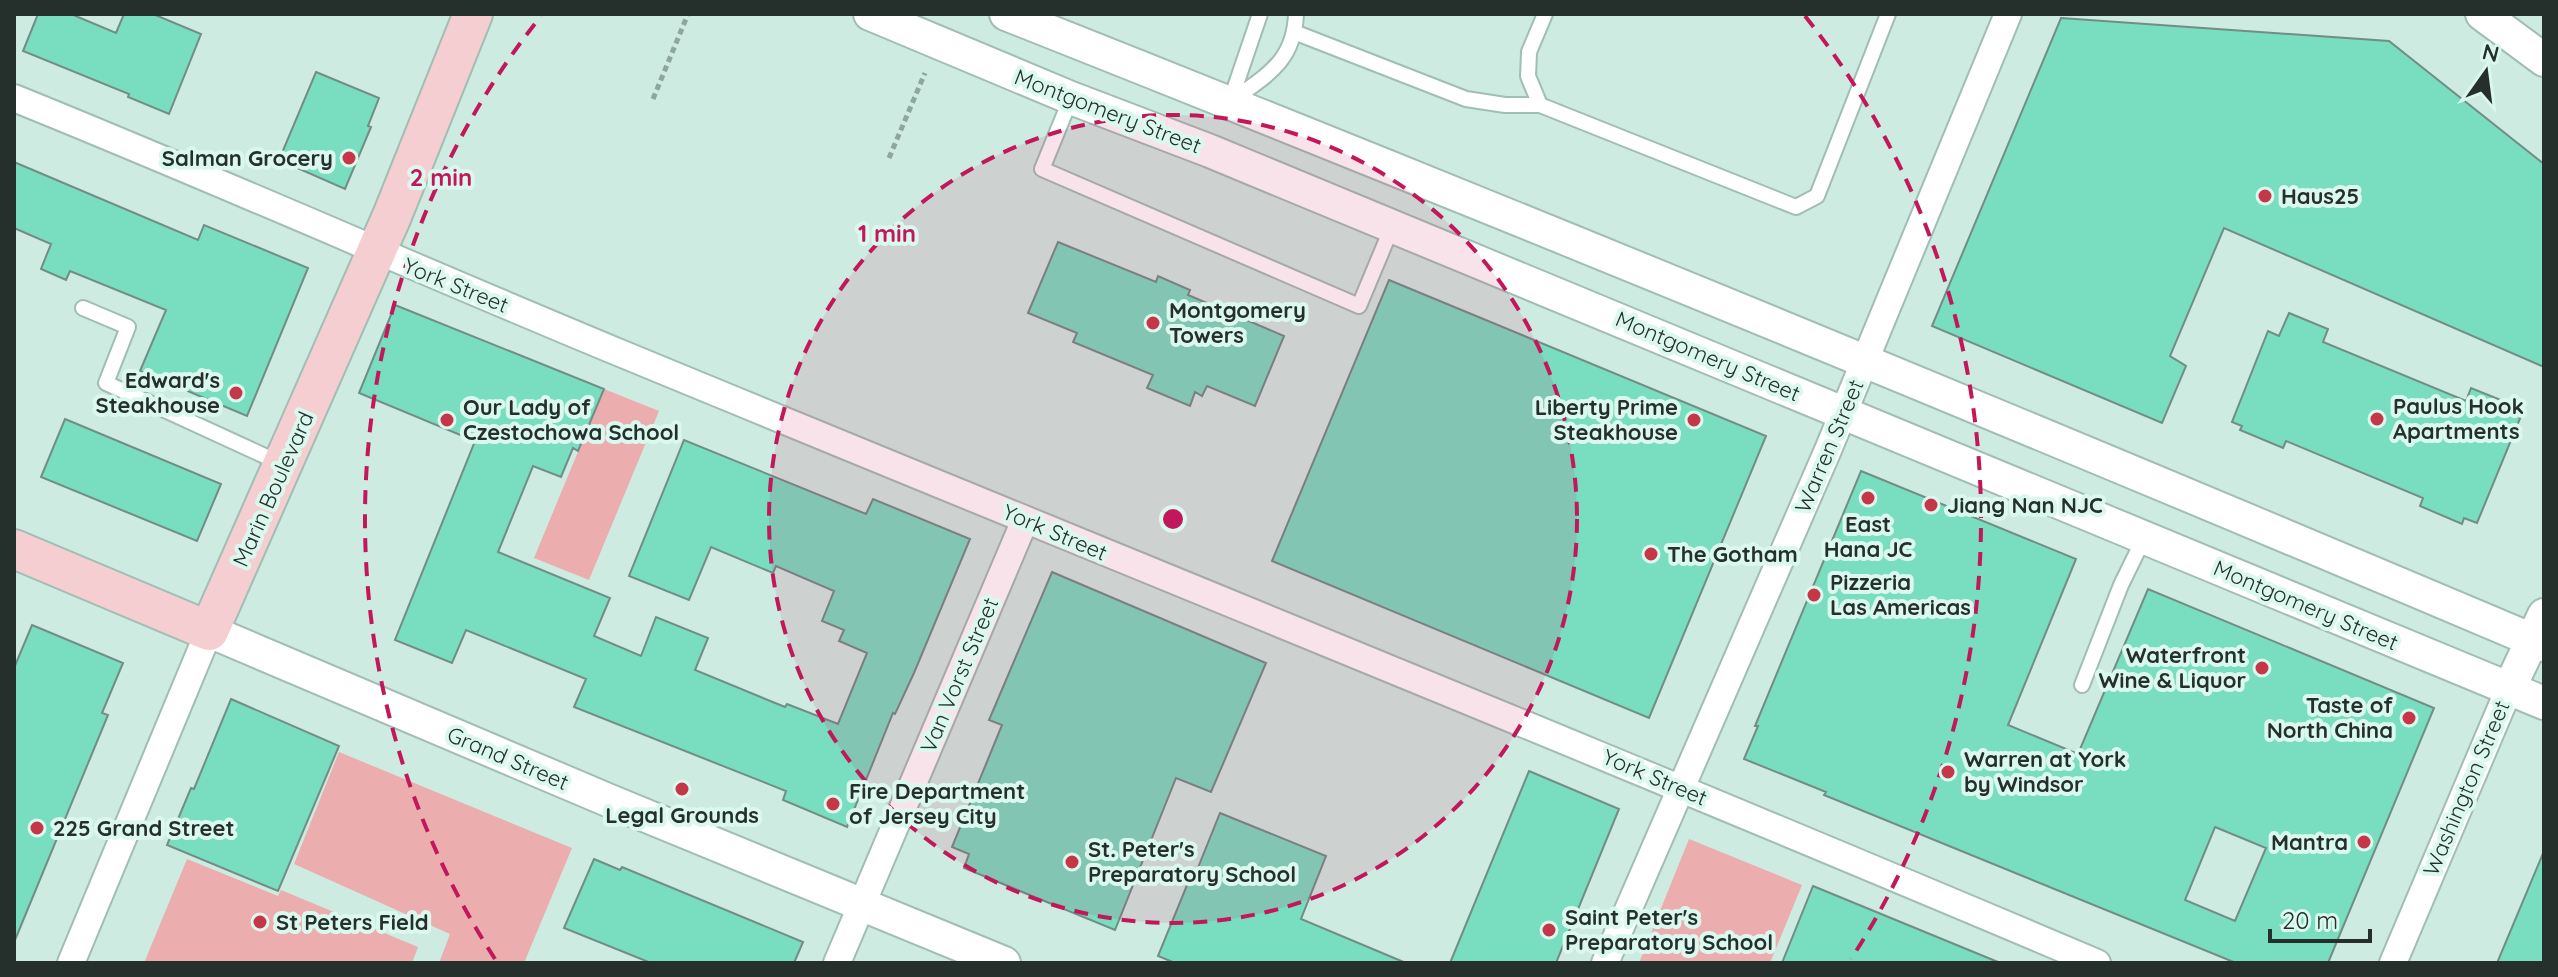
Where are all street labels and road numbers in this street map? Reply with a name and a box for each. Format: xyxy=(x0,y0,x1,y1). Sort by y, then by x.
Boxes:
street label: Montgomery Street xyxy=(1011,63,1205,159)
street label: York Street xyxy=(399,251,513,319)
street label: Montgomery Street xyxy=(1612,304,1804,408)
street label: Warren Street xyxy=(1788,375,1870,517)
street label: Marin Boulevard xyxy=(226,407,320,571)
street label: York Street xyxy=(998,497,1112,567)
street label: Montgomery Street xyxy=(2210,553,2402,657)
street label: Van Vorst Street xyxy=(914,593,1004,757)
street label: Washington Street xyxy=(2416,696,2516,880)
street label: Grand Street xyxy=(443,720,573,796)
street label: York Street xyxy=(1598,742,1712,812)

